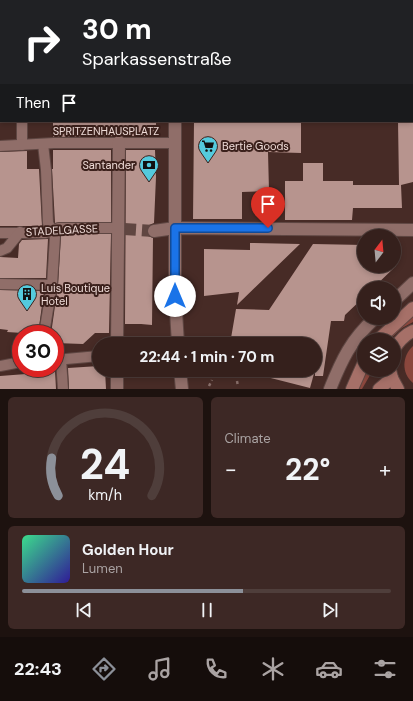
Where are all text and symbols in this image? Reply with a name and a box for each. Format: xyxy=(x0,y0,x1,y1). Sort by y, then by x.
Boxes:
text: 30 m xyxy=(82,11,152,48)
icon: right xyxy=(16,16,68,68)
text: Sparkassenstraße xyxy=(82,47,232,71)
icon: arrive xyxy=(58,92,80,114)
text: Then xyxy=(16,93,50,113)
street label: SPRITZENHAUSPLATZ xyxy=(53,124,159,138)
supermarket icon: Bertie Goods xyxy=(197,135,219,163)
place label: Bertie Goods xyxy=(222,139,289,153)
bank icon: Santander xyxy=(138,154,160,182)
place label: Santander xyxy=(82,158,135,172)
pin xyxy=(251,187,285,228)
icon: arrive xyxy=(257,193,279,215)
street label: STADELGASSE xyxy=(26,221,98,239)
north arrow xyxy=(357,229,401,273)
map controls xyxy=(357,229,401,377)
position arrow xyxy=(154,275,196,317)
place label: Luis Boutique Hotel xyxy=(41,281,110,308)
button: sound xyxy=(357,281,401,325)
building icon: Luis Boutique Hotel xyxy=(16,283,38,311)
speed limit sign: 30 xyxy=(12,325,64,377)
button: layers xyxy=(357,333,401,377)
text: 22:44 · 1 min · 70 m xyxy=(140,347,274,367)
text: Climate xyxy=(225,430,271,447)
text: 24 xyxy=(80,437,131,491)
text: 22° xyxy=(285,450,331,489)
text: − xyxy=(225,455,237,484)
text: + xyxy=(379,455,391,484)
text: km/h xyxy=(88,485,122,503)
text: Golden Hour xyxy=(82,540,174,560)
text: Lumen xyxy=(82,560,123,577)
icon: previous xyxy=(73,599,95,621)
icon: pause xyxy=(196,599,218,621)
icon: next xyxy=(319,599,341,621)
icon: directions xyxy=(90,655,118,683)
icon: music xyxy=(146,655,174,683)
icon: phone xyxy=(202,655,230,683)
icon: climate xyxy=(259,655,287,683)
icon: car xyxy=(315,655,343,683)
icon: filters xyxy=(371,655,399,683)
text: 22:43 xyxy=(14,657,62,681)

